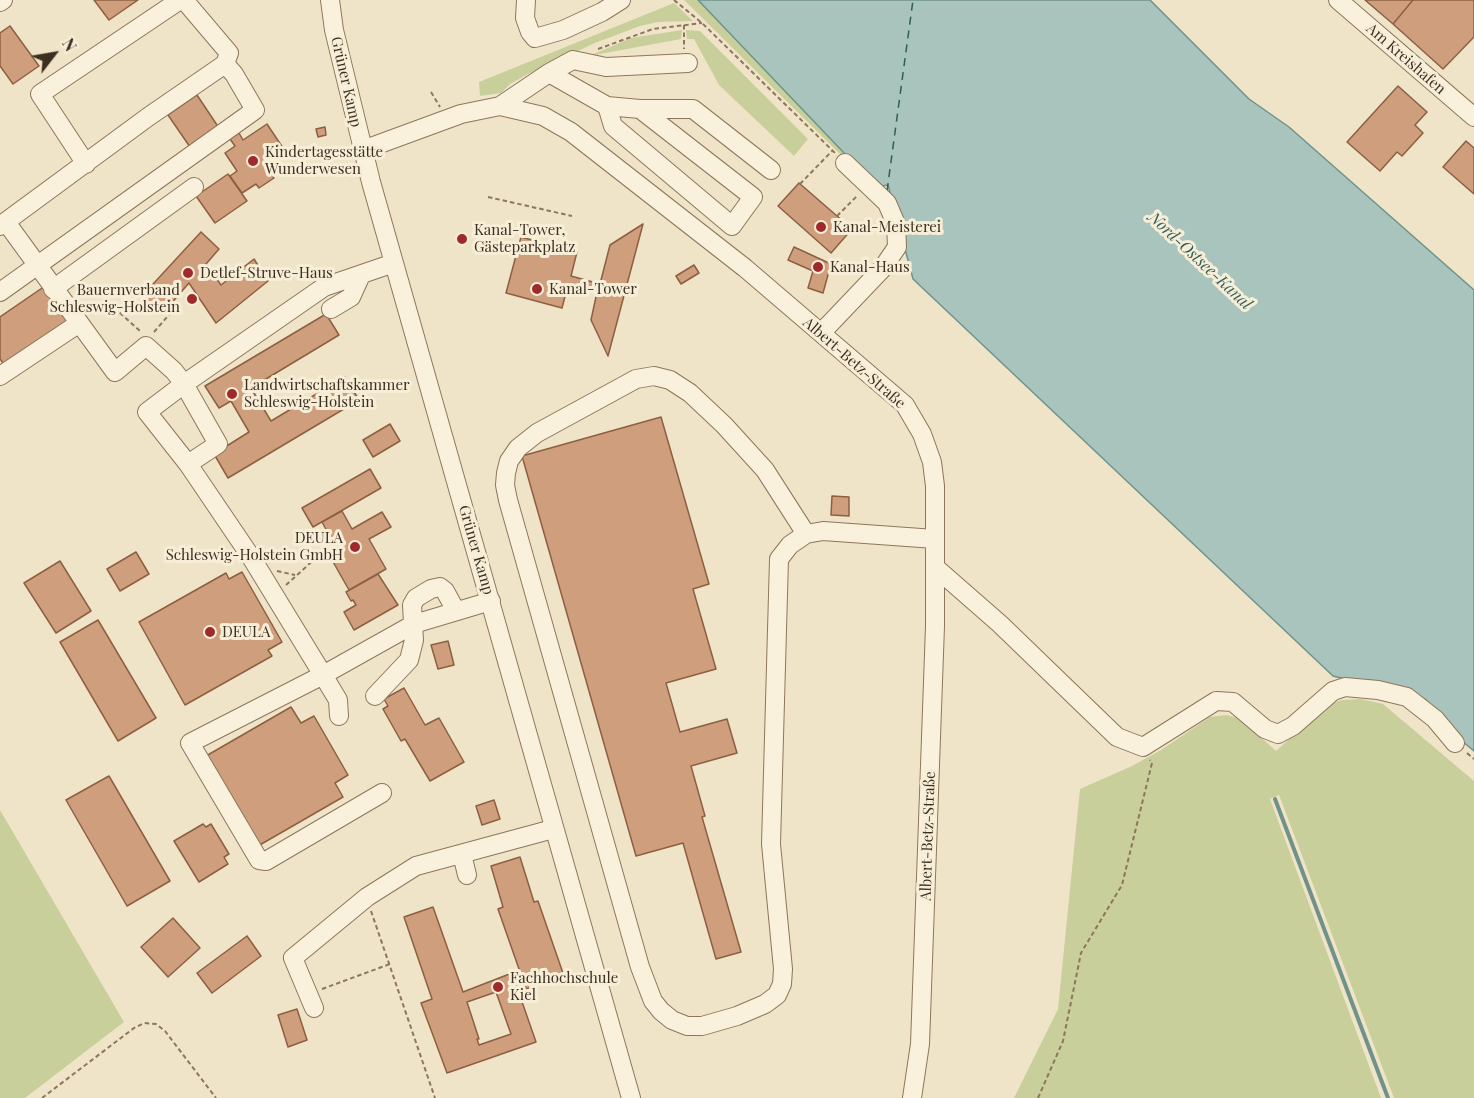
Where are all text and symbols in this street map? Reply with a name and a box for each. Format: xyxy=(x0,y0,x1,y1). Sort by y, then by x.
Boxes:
street label: Am Kreishafen xyxy=(1363,20,1449,98)
north arrow xyxy=(24,24,84,84)
text: N xyxy=(58,34,82,55)
street label: Grüner Kamp xyxy=(327,35,365,129)
place label: Kindertagesstätte Wunderwesen xyxy=(265,143,383,178)
marker: Kindertagesstätte Wunderwesen xyxy=(246,154,260,168)
water label: Nord-Ostsee-Kanal xyxy=(1144,208,1256,314)
place label: Kanal-Meisterei xyxy=(833,218,941,236)
marker: Kanal-Meisterei xyxy=(814,220,828,234)
place label: Kanal-Tower, Gästeparkplatz xyxy=(474,221,575,256)
marker: Kanal-Tower, Gästeparkplatz xyxy=(455,232,469,246)
place label: Kanal-Haus xyxy=(830,258,910,276)
marker: Kanal-Haus xyxy=(811,260,825,274)
place label: Detlef-Struve-Haus xyxy=(200,264,333,282)
marker: Detlef-Struve-Haus xyxy=(181,266,195,280)
place label: Kanal-Tower xyxy=(549,280,637,298)
place label: Bauernverband Schleswig-Holstein xyxy=(50,281,180,316)
marker: Kanal-Tower xyxy=(530,282,544,296)
marker: Bauernverband Schleswig-Holstein xyxy=(185,292,199,306)
street label: Albert-Betz-Straße xyxy=(799,314,909,412)
place label: Landwirtschaftskammer Schleswig-Holstein xyxy=(244,376,410,411)
marker: Landwirtschaftskammer Schleswig-Holstein xyxy=(225,387,239,401)
street label: Grüner Kamp xyxy=(455,503,497,597)
place label: DEULA Schleswig-Holstein GmbH xyxy=(166,529,343,564)
marker: DEULA Schleswig-Holstein GmbH xyxy=(348,540,362,554)
place label: DEULA xyxy=(222,623,270,641)
marker: DEULA xyxy=(203,625,217,639)
street label: Albert-Betz-Straße xyxy=(917,771,939,901)
place label: Fachhochschule Kiel xyxy=(510,969,618,1004)
marker: Fachhochschule Kiel xyxy=(491,980,505,994)

